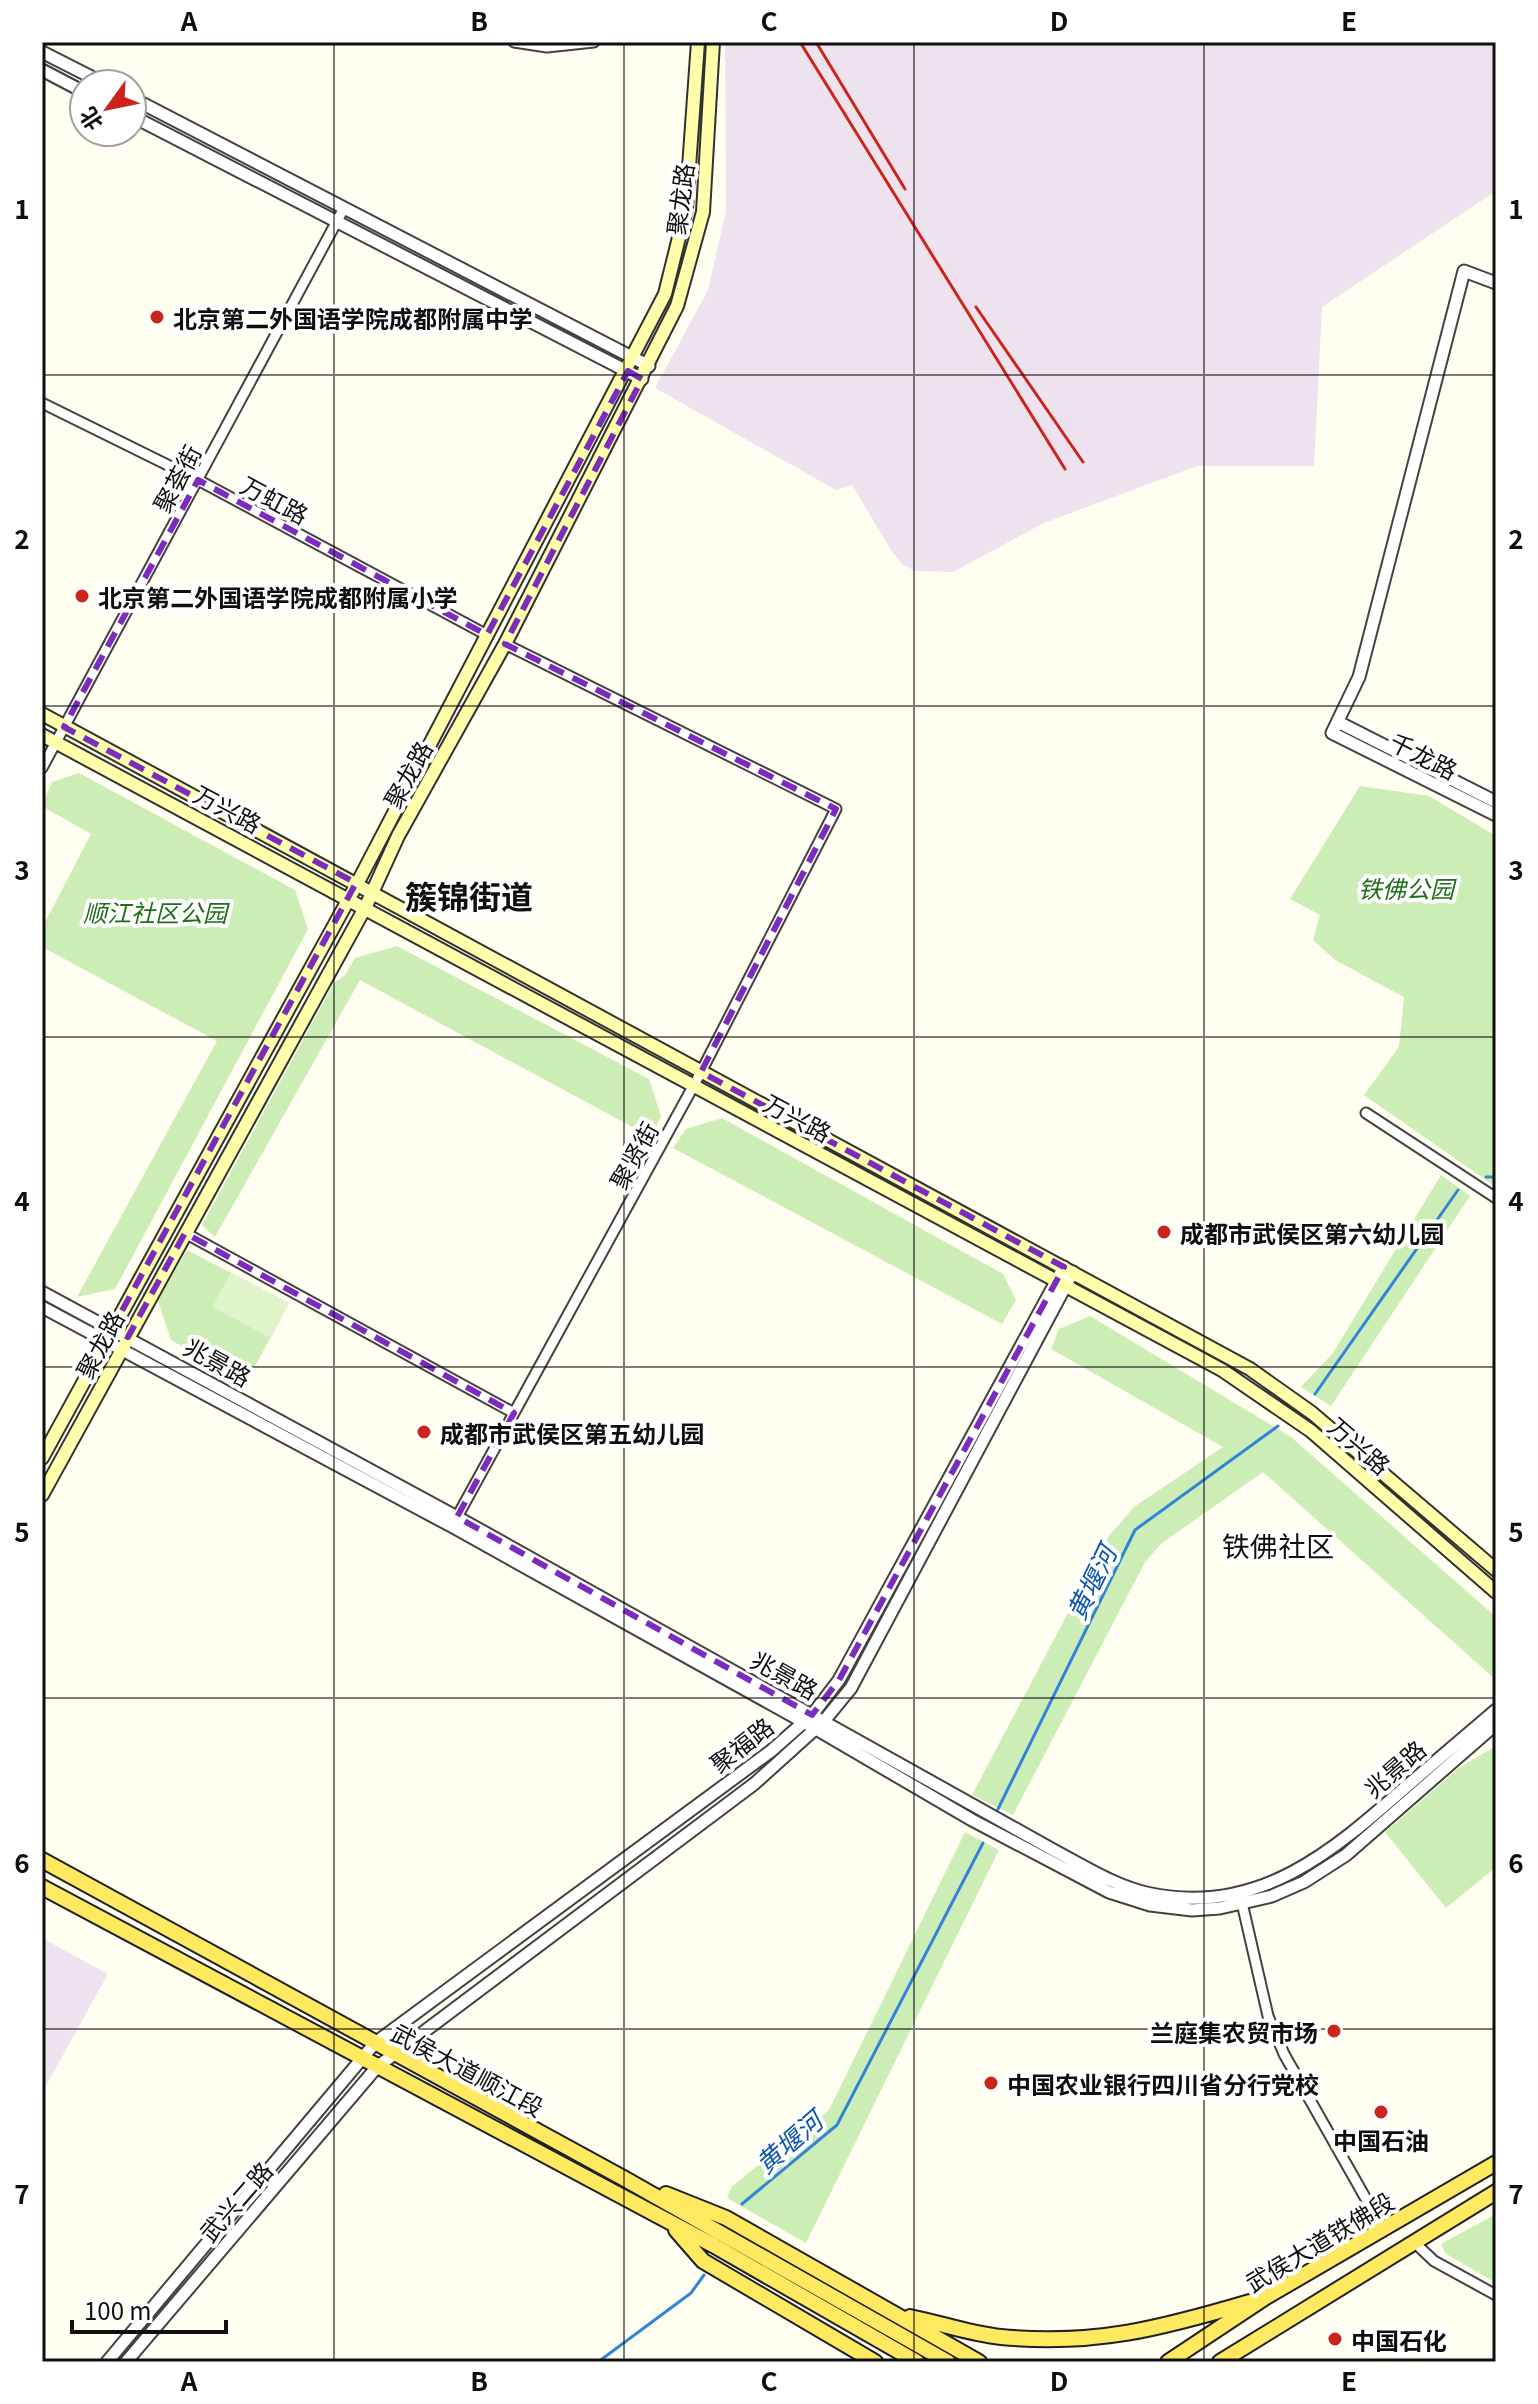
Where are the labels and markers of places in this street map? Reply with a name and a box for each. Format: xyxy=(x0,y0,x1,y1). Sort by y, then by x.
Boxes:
place label: 北京第二外国语学院成都附属中学 xyxy=(173,300,533,335)
marker: 北京第二外国语学院成都附属中学 xyxy=(148,308,166,326)
place label: 北京第二外国语学院成都附属小学 xyxy=(98,579,458,614)
marker: 北京第二外国语学院成都附属小学 xyxy=(73,587,91,605)
place label: 成都市武侯区第六幼儿园 xyxy=(1180,1215,1444,1250)
marker: 成都市武侯区第六幼儿园 xyxy=(1155,1223,1173,1241)
place label: 成都市武侯区第五幼儿园 xyxy=(440,1415,704,1450)
marker: 成都市武侯区第五幼儿园 xyxy=(415,1423,433,1441)
place label: 兰庭集农贸市场 xyxy=(1150,2014,1318,2049)
marker: 兰庭集农贸市场 xyxy=(1325,2022,1343,2040)
place label: 中国农业银行四川省分行党校 xyxy=(1007,2066,1319,2101)
marker: 中国农业银行四川省分行党校 xyxy=(982,2074,1000,2092)
marker: 中国石油 xyxy=(1372,2103,1390,2121)
place label: 中国石油 xyxy=(1333,2122,1429,2157)
place label: 中国石化 xyxy=(1351,2322,1447,2357)
marker: 中国石化 xyxy=(1326,2330,1344,2348)

